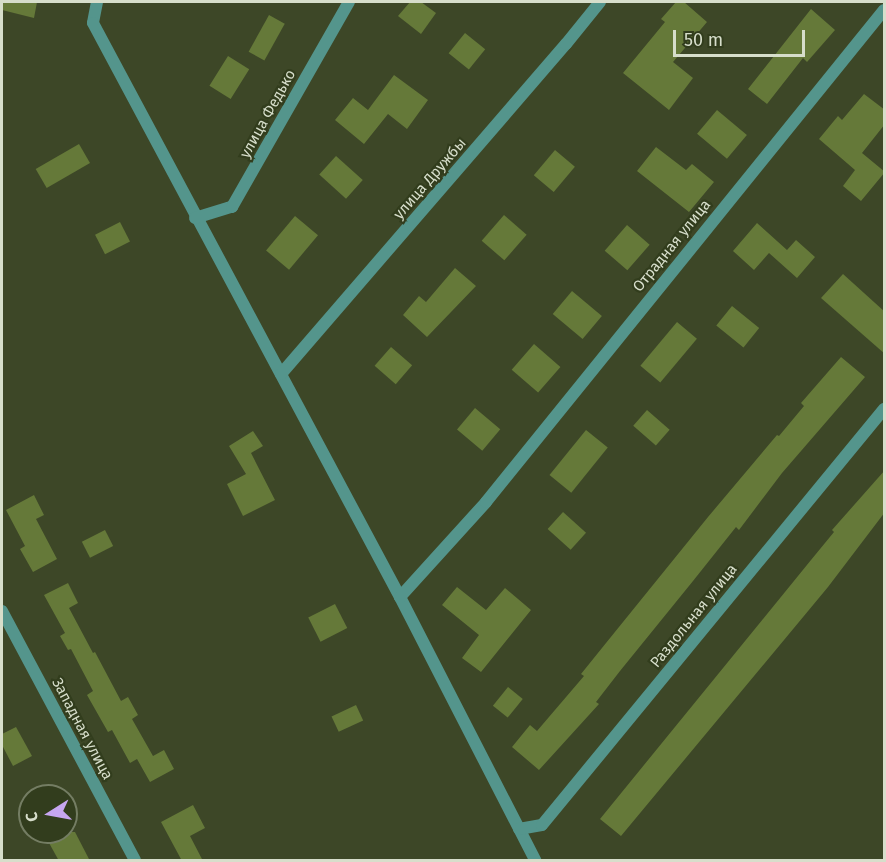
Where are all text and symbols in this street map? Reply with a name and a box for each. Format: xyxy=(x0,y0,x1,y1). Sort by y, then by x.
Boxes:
scale bar xyxy=(676,18,808,56)
text: 50 m xyxy=(684,29,723,51)
street label: улица Федько xyxy=(236,67,300,161)
street label: улица Дружбы xyxy=(390,135,470,223)
street label: Отрадная улица xyxy=(629,196,715,296)
street label: Раздольная улица xyxy=(647,561,741,671)
street label: Западная улица xyxy=(48,675,116,783)
north arrow xyxy=(18,784,78,844)
text: С xyxy=(22,811,42,823)

